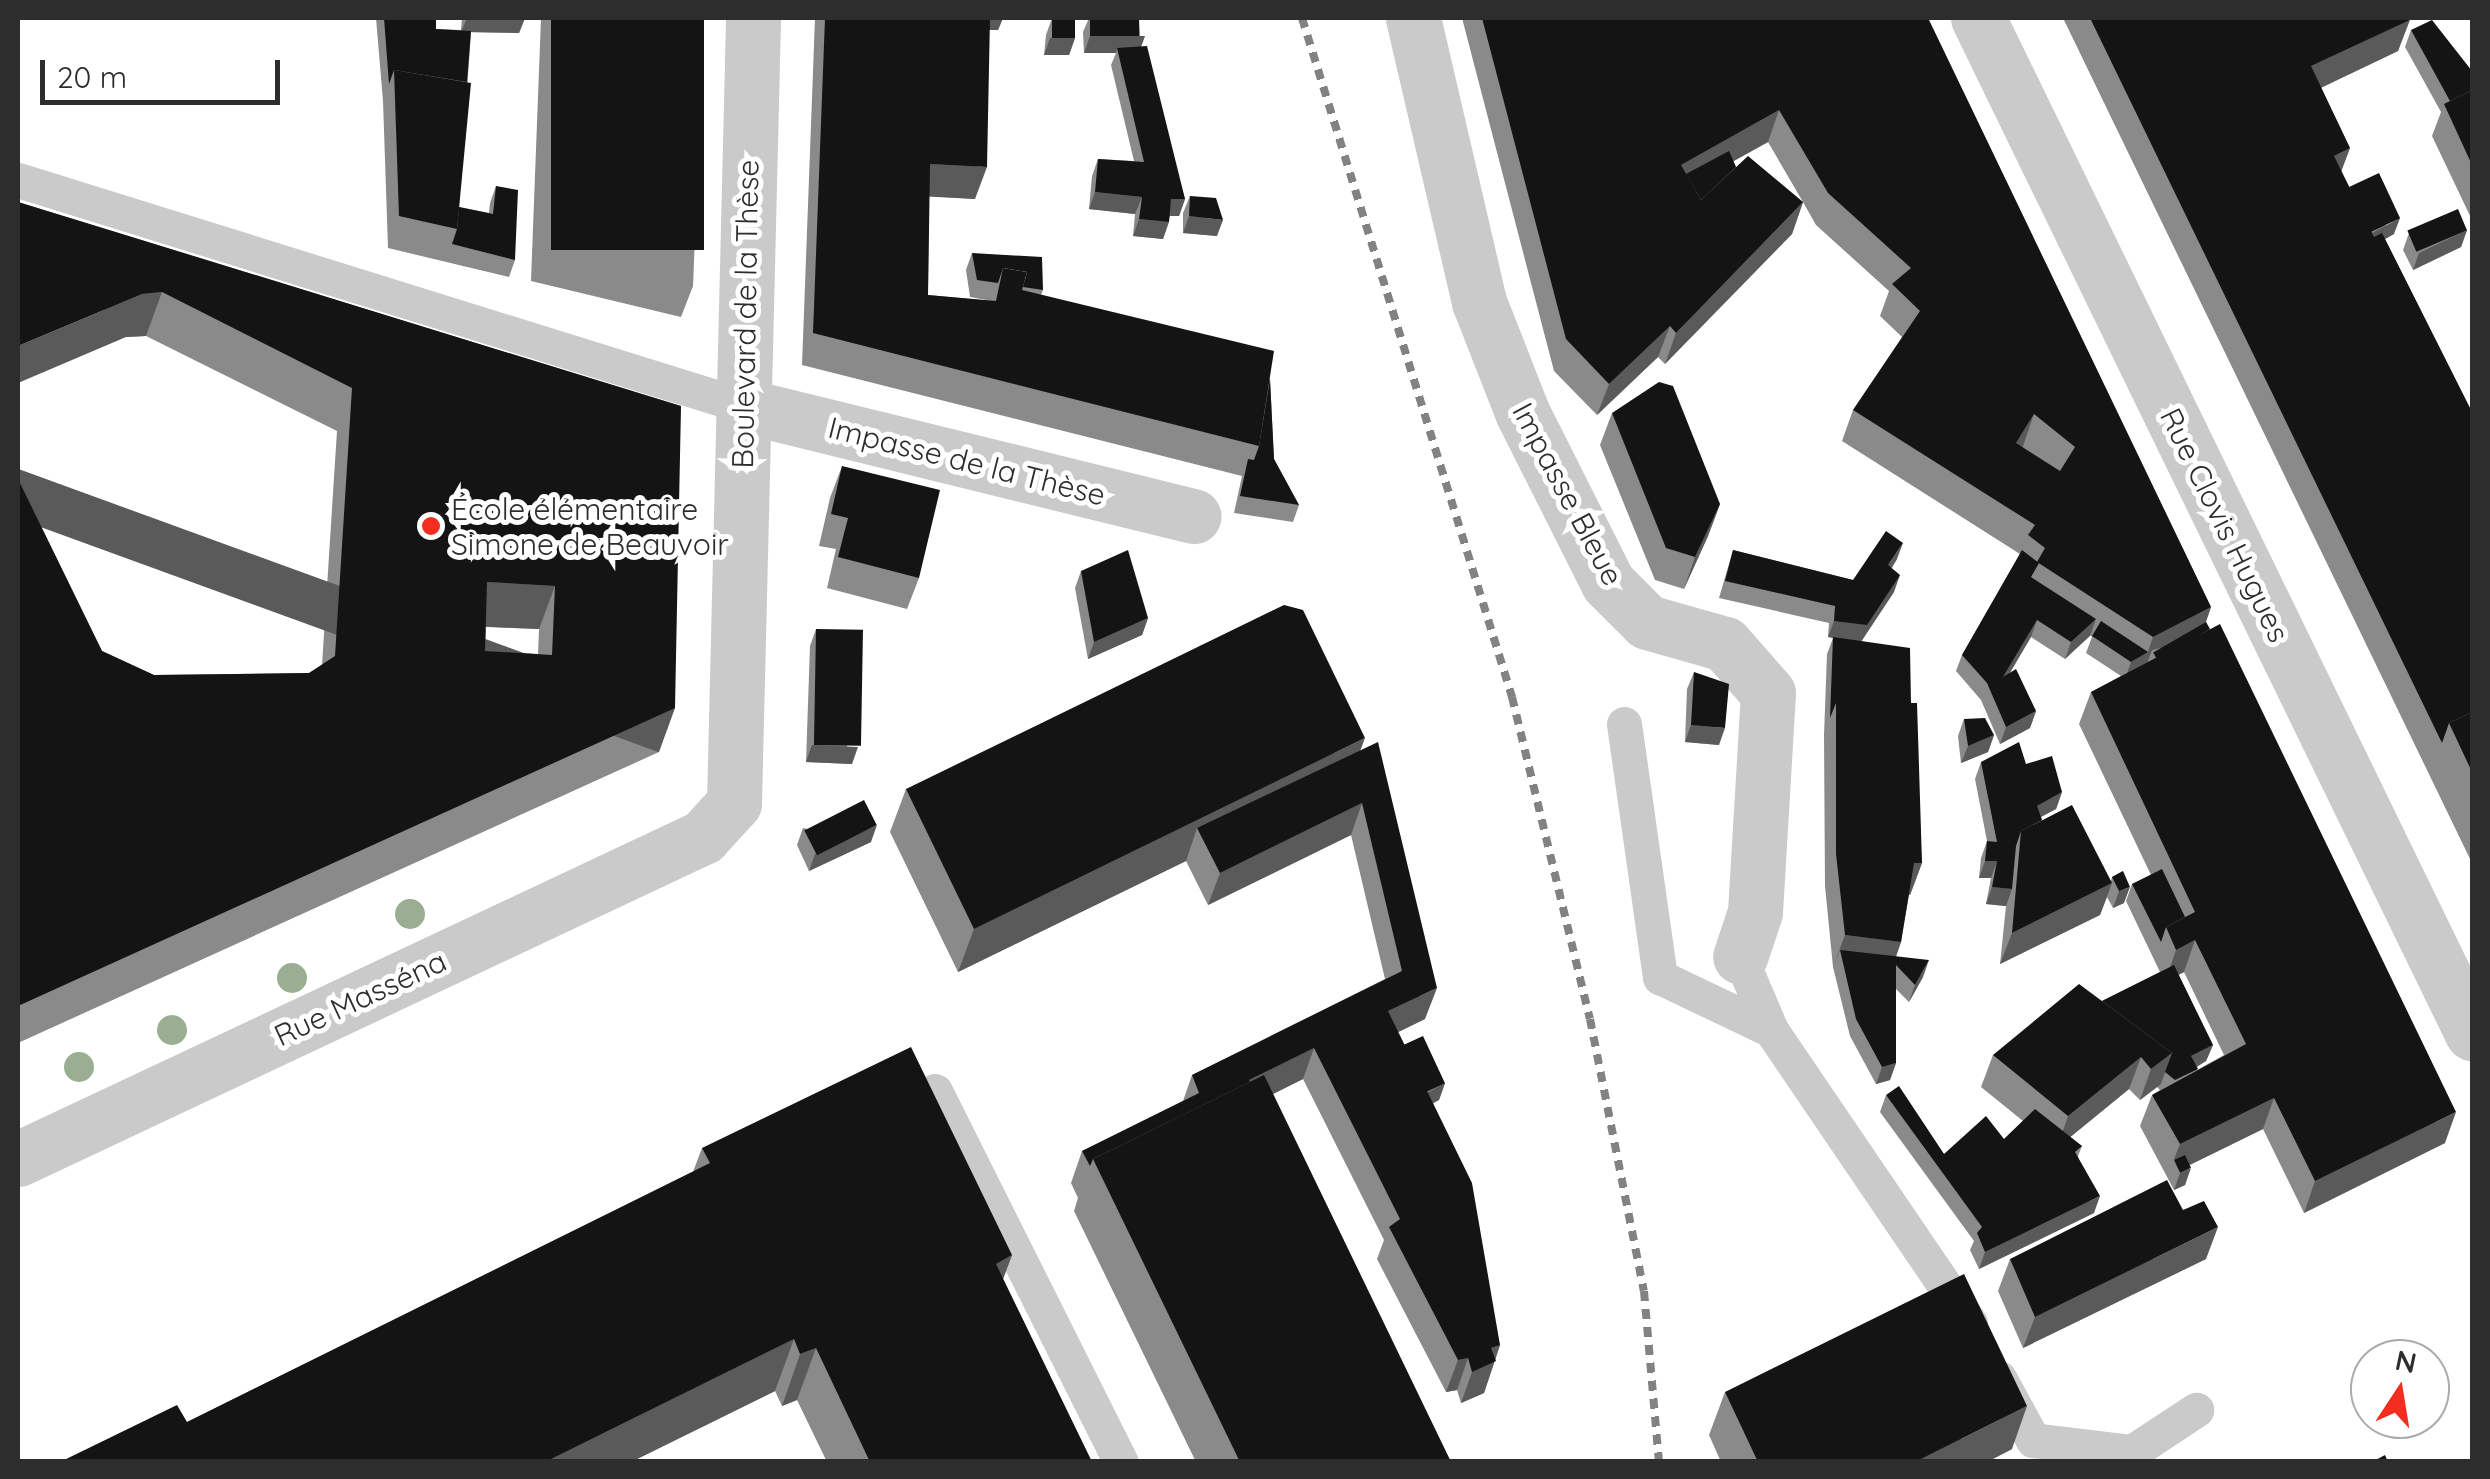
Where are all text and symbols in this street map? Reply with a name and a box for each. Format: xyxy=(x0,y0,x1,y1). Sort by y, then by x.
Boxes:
scale bar xyxy=(45,40,285,102)
text: 20 m xyxy=(57,58,127,96)
street label: Boulevard de la Thèse xyxy=(724,159,766,469)
street label: Impasse Bleue xyxy=(1505,397,1631,591)
street label: Rue Clovis Hugues xyxy=(2153,402,2297,648)
street label: Impasse de la Thèse xyxy=(825,409,1109,513)
place label: École élémentaire Simone de Beauvoir xyxy=(451,491,729,562)
marker: École élémentaire Simone de Beauvoir xyxy=(420,515,442,537)
street label: Rue Masséna xyxy=(268,942,452,1054)
north arrow xyxy=(2350,1339,2450,1439)
text: N xyxy=(2392,1342,2420,1380)

